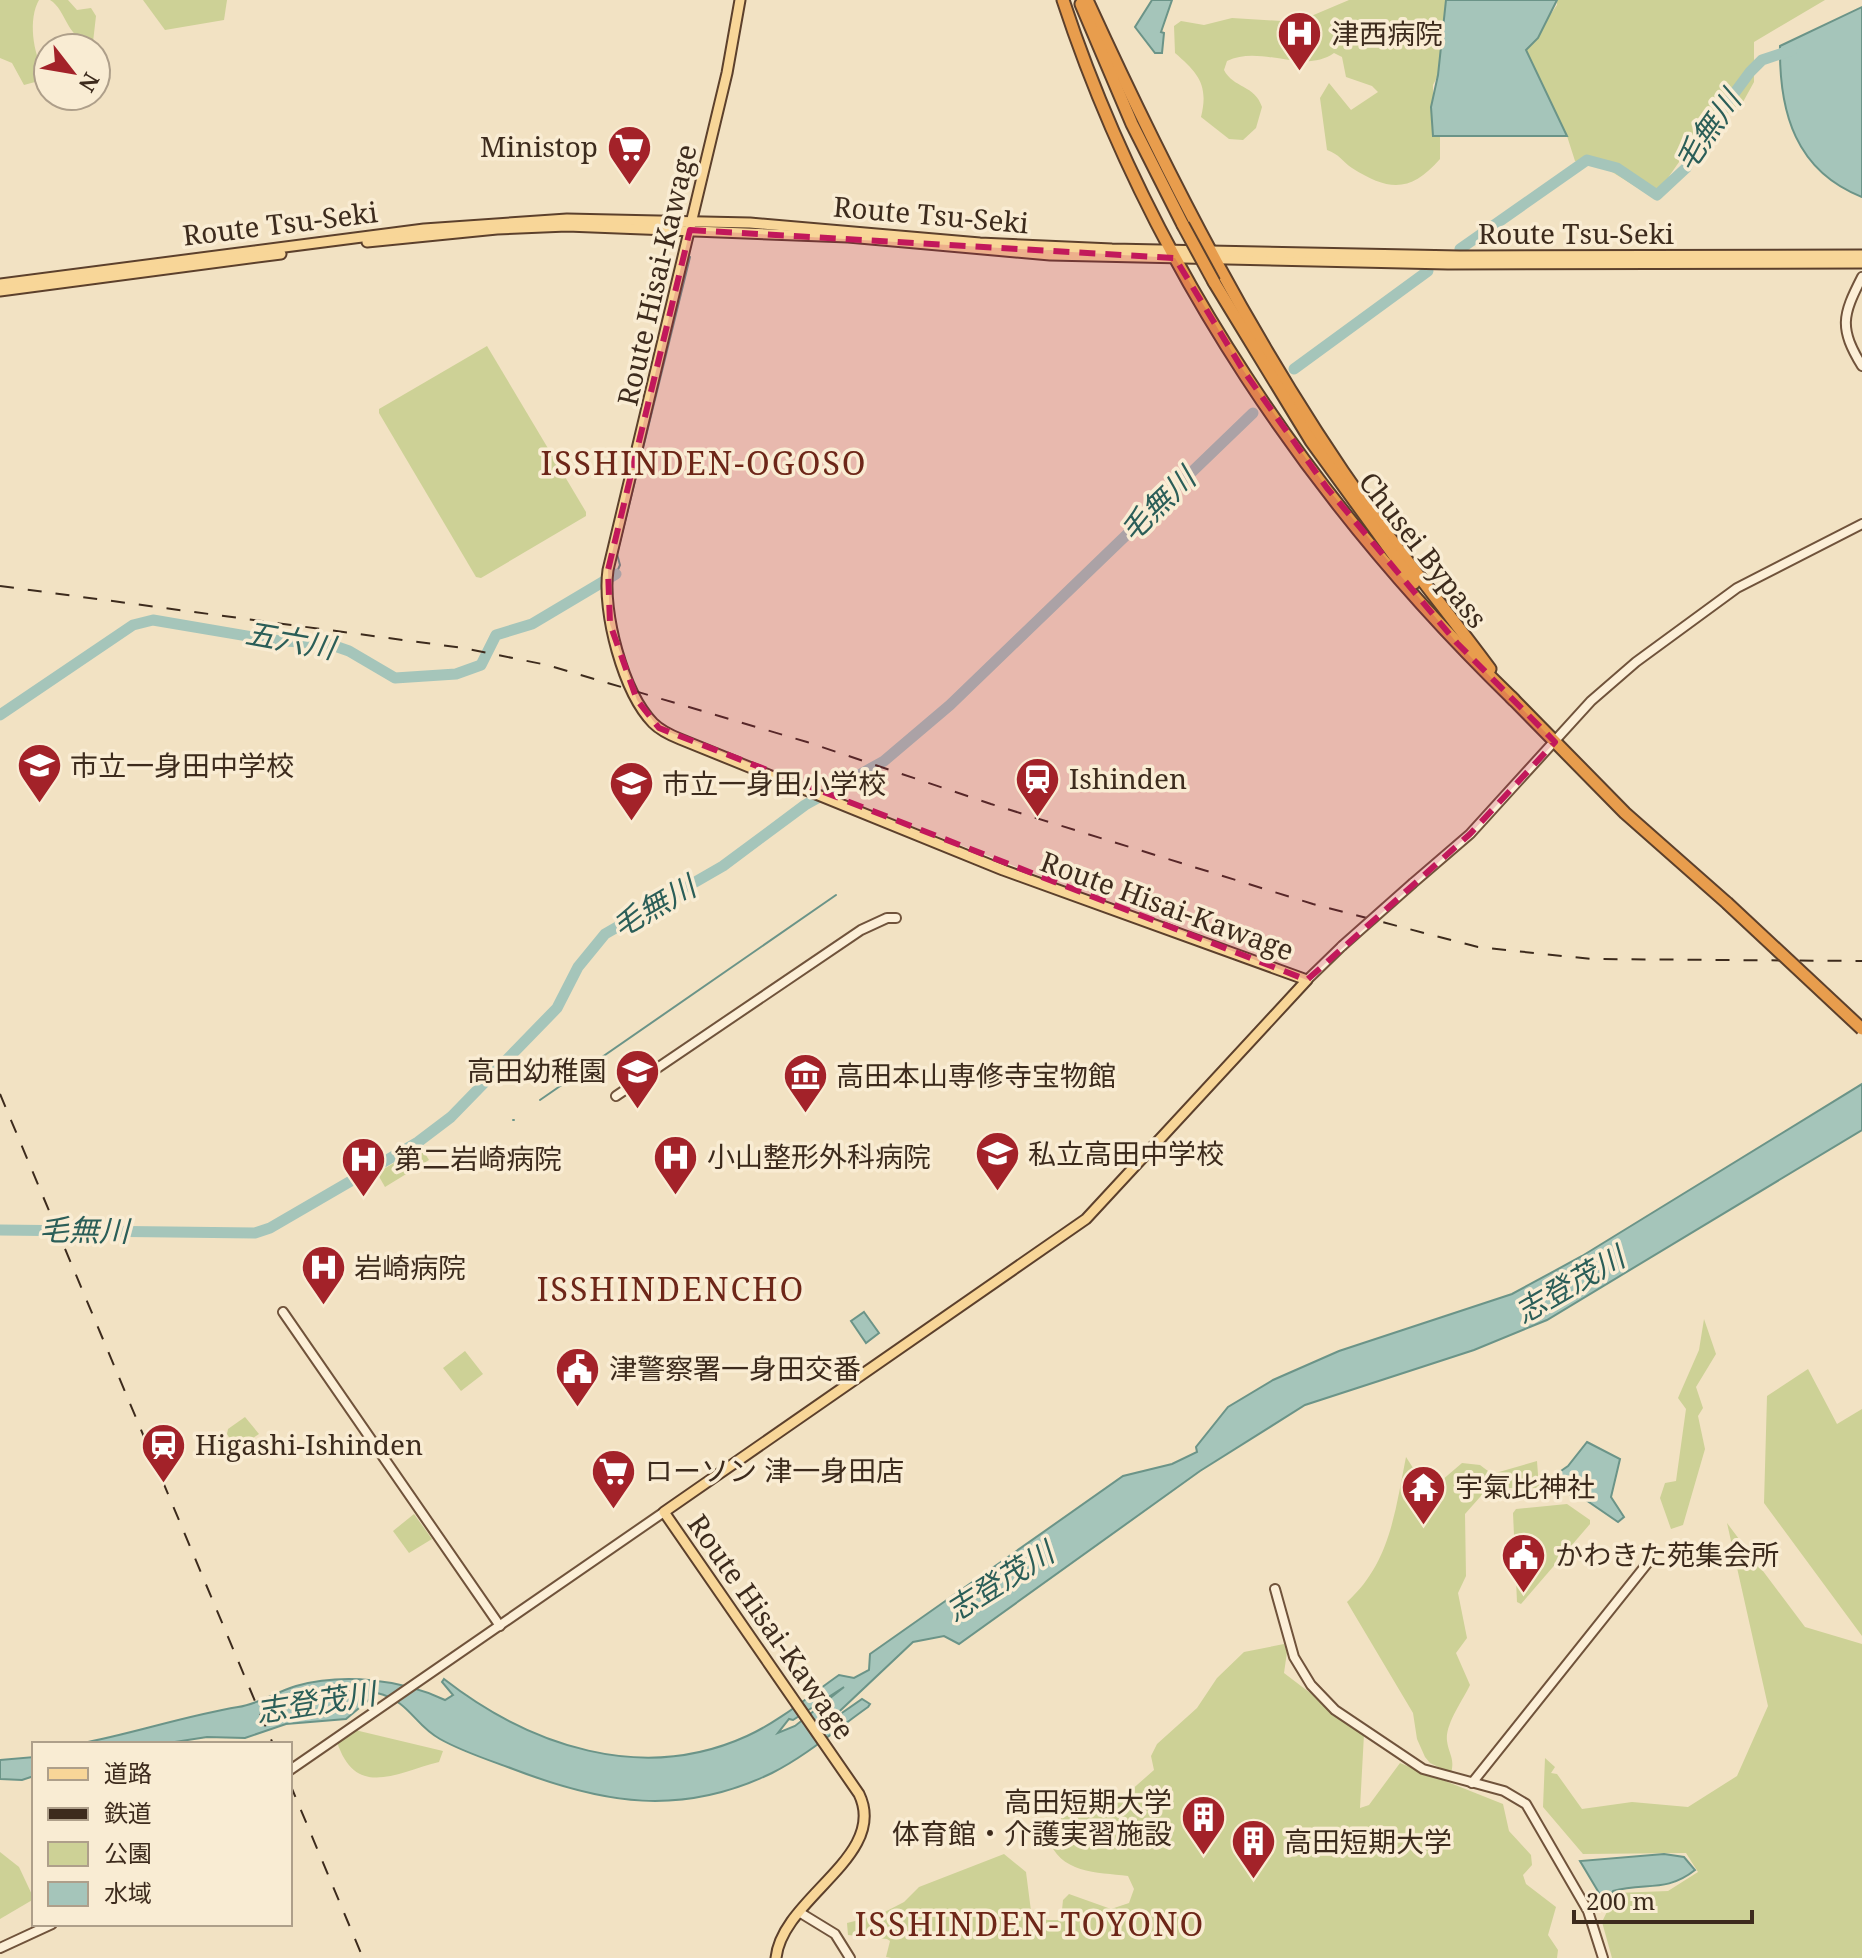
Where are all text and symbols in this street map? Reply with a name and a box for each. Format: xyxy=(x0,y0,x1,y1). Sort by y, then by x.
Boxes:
hospital icon: 津西病院 xyxy=(1276,10,1324,73)
place label: 津西病院 xyxy=(1331,14,1443,52)
north arrow xyxy=(32,32,112,112)
text: N xyxy=(73,68,107,98)
water label: 毛無川 xyxy=(1664,79,1751,179)
supermarket icon: Ministop xyxy=(605,123,653,186)
place label: Ministop xyxy=(480,127,598,165)
street label: Route Hisai-Kawage xyxy=(607,140,705,409)
street label: Route Tsu-Seki xyxy=(832,187,1030,241)
street label: Route Tsu-Seki xyxy=(180,192,380,254)
street label: Route Tsu-Seki xyxy=(1478,214,1674,252)
district label: ISSHINDEN-OGOSO xyxy=(540,441,868,484)
water label: 毛無川 xyxy=(1110,456,1206,550)
street label: Chusei Bypass xyxy=(1351,463,1497,635)
water label: 五六川 xyxy=(242,612,341,668)
school or university icon: 市立一身田中学校 xyxy=(15,742,63,805)
place label: 市立一身田中学校 xyxy=(70,746,294,784)
station icon: Ishinden xyxy=(1014,755,1062,818)
place label: Ishinden xyxy=(1069,759,1187,797)
school or university icon: 市立一身田小学校 xyxy=(607,760,655,823)
place label: 市立一身田小学校 xyxy=(662,764,886,802)
street label: Route Hisai-Kawage xyxy=(1035,842,1299,969)
water label: 毛無川 xyxy=(604,864,705,946)
school or university icon: 高田幼稚園 xyxy=(614,1047,662,1110)
place label: 高田幼稚園 xyxy=(467,1051,607,1089)
museum icon: 高田本山専修寺宝物館 xyxy=(781,1052,829,1115)
place label: 高田本山専修寺宝物館 xyxy=(836,1056,1116,1094)
school or university icon: 私立高田中学校 xyxy=(973,1130,1021,1193)
hospital icon: 小山整形外科病院 xyxy=(652,1133,700,1196)
place label: 私立高田中学校 xyxy=(1028,1134,1224,1172)
hospital icon: 第二岩崎病院 xyxy=(339,1135,387,1198)
place label: 小山整形外科病院 xyxy=(707,1137,931,1175)
place label: 第二岩崎病院 xyxy=(394,1139,562,1177)
water label: 毛無川 xyxy=(39,1208,132,1251)
water label: 志登茂川 xyxy=(1507,1234,1634,1331)
hospital icon: 岩崎病院 xyxy=(299,1244,347,1307)
place label: 岩崎病院 xyxy=(354,1248,466,1286)
district label: ISSHINDENCHO xyxy=(537,1267,805,1310)
public building icon: 津警察署一身田交番 xyxy=(554,1345,602,1408)
place label: 津警察署一身田交番 xyxy=(609,1349,861,1387)
station icon: Higashi-Ishinden xyxy=(140,1421,188,1484)
place label: Higashi-Ishinden xyxy=(195,1425,423,1463)
supermarket icon: ローソン 津一身田店 xyxy=(590,1447,638,1510)
place label: ローソン 津一身田店 xyxy=(645,1451,904,1489)
temple icon: 宇氣比神社 xyxy=(1400,1463,1448,1526)
place label: 宇氣比神社 xyxy=(1455,1467,1595,1505)
street label: Route Hisai-Kawage xyxy=(680,1506,864,1747)
water label: 志登茂川 xyxy=(937,1530,1063,1630)
public building icon: かわきた苑集会所 xyxy=(1500,1531,1548,1594)
place label: かわきた苑集会所 xyxy=(1555,1535,1779,1573)
water label: 志登茂川 xyxy=(253,1671,381,1731)
legend xyxy=(32,1742,292,1926)
text: 道路 xyxy=(104,1756,152,1789)
place label: 高田短期大学 体育館・介護実習施設 xyxy=(892,1782,1172,1852)
building icon: 高田短期大学 体育館・介護実習施設 xyxy=(1179,1794,1227,1857)
text: 鉄道 xyxy=(104,1796,152,1829)
building icon: 高田短期大学 xyxy=(1229,1818,1277,1881)
place label: 高田短期大学 xyxy=(1284,1822,1452,1860)
text: 公園 xyxy=(104,1836,152,1869)
scale bar xyxy=(1574,1874,1752,1924)
text: 水域 xyxy=(104,1876,152,1909)
text: 200 m xyxy=(1586,1884,1655,1917)
district label: ISSHINDEN-TOYONO xyxy=(855,1902,1205,1945)

